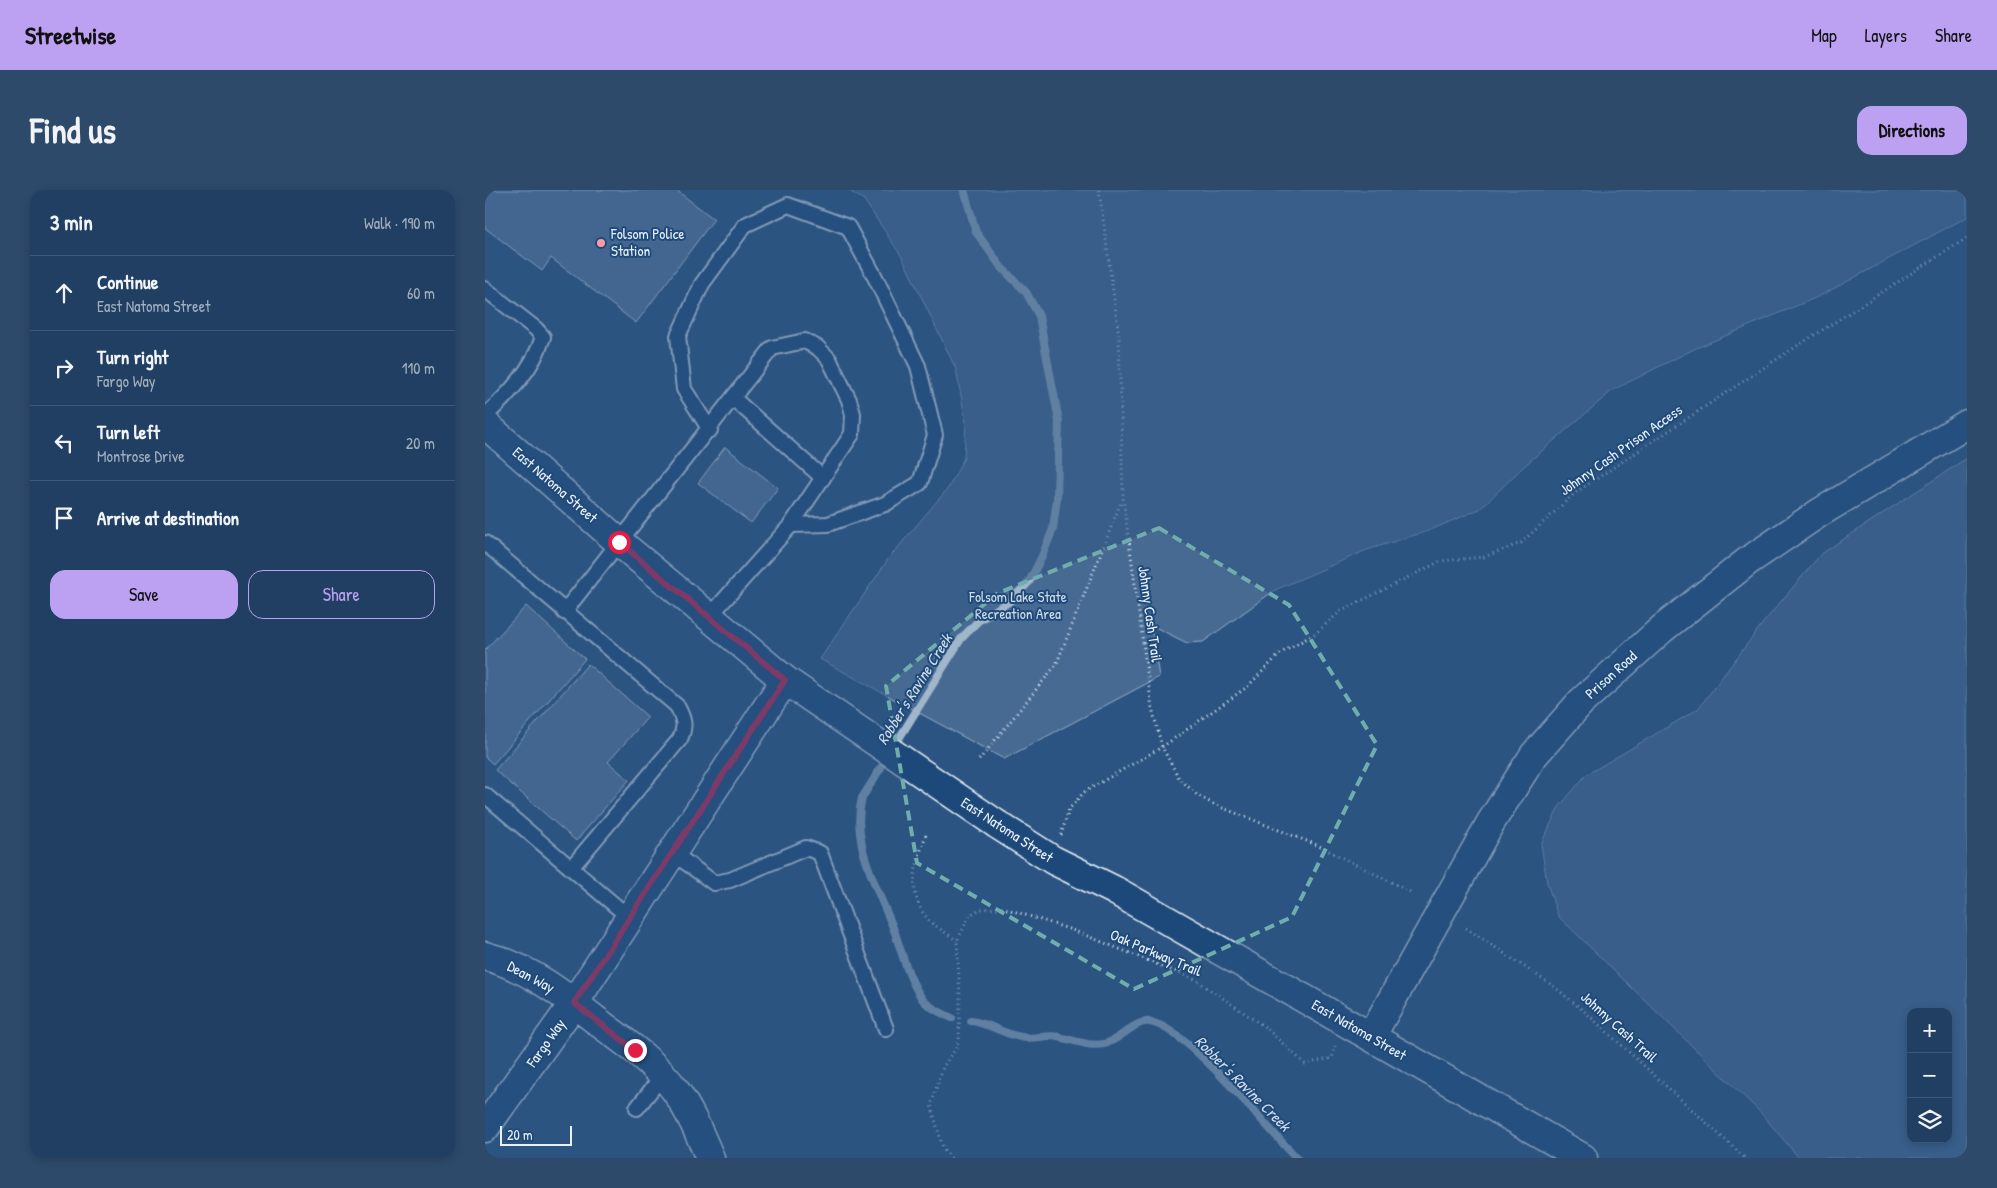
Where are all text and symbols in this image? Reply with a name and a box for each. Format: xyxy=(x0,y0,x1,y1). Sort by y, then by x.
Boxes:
text: Streetwise xyxy=(25,19,116,51)
text: Map xyxy=(1811,23,1837,48)
text: Layers xyxy=(1865,23,1907,48)
text: Share xyxy=(1935,23,1972,48)
button: Directions xyxy=(1857,106,1967,155)
text: Find us xyxy=(30,107,116,154)
text: 3 min xyxy=(50,208,93,237)
text: Walk · 190 m xyxy=(364,212,435,234)
place label: Folsom Police Station xyxy=(610,223,685,261)
marker: Folsom Police Station xyxy=(595,237,607,249)
text: Continue xyxy=(97,269,158,295)
icon: ahead xyxy=(50,279,78,307)
text: 60 m xyxy=(407,282,435,304)
text: East Natoma Street xyxy=(97,295,211,317)
text: Turn right xyxy=(97,344,168,370)
icon: right xyxy=(50,354,78,382)
text: 110 m xyxy=(402,357,435,379)
text: Fargo Way xyxy=(97,370,156,392)
street label: Johnny Cash Prison Access xyxy=(1555,399,1687,500)
text: Turn left xyxy=(97,419,160,445)
icon: left xyxy=(50,429,78,457)
text: 20 m xyxy=(406,432,435,454)
street label: East Natoma Street xyxy=(508,442,603,528)
text: Montrose Drive xyxy=(97,445,185,467)
icon: arrive xyxy=(50,504,78,532)
text: Arrive at destination xyxy=(97,505,239,531)
route start xyxy=(608,531,631,554)
street label: Johnny Cash Trail xyxy=(1133,564,1168,663)
button: Save xyxy=(50,570,238,619)
button: Share xyxy=(248,570,435,619)
park label: Folsom Lake State Recreation Area xyxy=(968,586,1067,624)
water label: Robber's Ravine Creek xyxy=(871,628,958,749)
street label: Prison Road xyxy=(1580,646,1641,704)
street label: East Natoma Street xyxy=(957,792,1058,868)
street label: Oak Parkway Trail xyxy=(1107,924,1205,981)
street label: Dean Way xyxy=(504,955,559,998)
street label: Johnny Cash Trail xyxy=(1576,986,1662,1067)
street label: East Natoma Street xyxy=(1308,994,1411,1066)
map controls xyxy=(1907,1008,1952,1143)
button: + xyxy=(1907,1008,1952,1053)
street label: Fargo Way xyxy=(521,1014,570,1072)
water label: Robber's Ravine Creek xyxy=(1190,1030,1297,1137)
route end xyxy=(624,1039,647,1062)
button: − xyxy=(1907,1053,1952,1098)
button: layers xyxy=(1907,1098,1952,1143)
scale bar xyxy=(500,1123,573,1146)
text: 20 m xyxy=(507,1125,533,1144)

